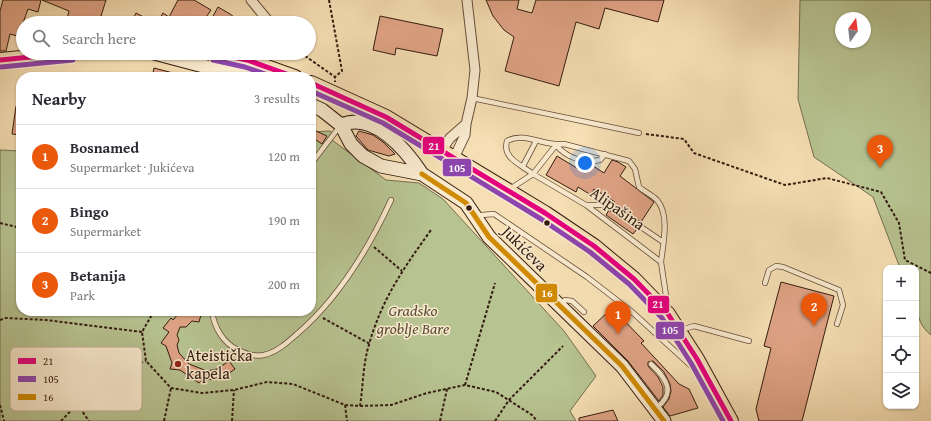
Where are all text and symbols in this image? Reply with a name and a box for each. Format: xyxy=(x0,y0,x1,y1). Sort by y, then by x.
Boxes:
north arrow xyxy=(835,12,871,48)
search box xyxy=(16,16,316,60)
icon: search xyxy=(30,27,52,49)
text: Search here xyxy=(62,28,136,49)
text: Nearby xyxy=(32,86,86,111)
text: 3 results xyxy=(254,89,300,108)
pin: 3 xyxy=(867,135,893,168)
line badge: 21 xyxy=(422,136,445,155)
text: Bosnamed xyxy=(70,137,139,158)
text: 21 xyxy=(428,138,440,154)
text: 1 xyxy=(42,147,48,166)
text: 120 m xyxy=(268,147,300,166)
your location xyxy=(575,153,595,173)
text: Supermarket · Jukićeva xyxy=(70,158,195,177)
line badge: 105 xyxy=(442,158,472,177)
text: 105 xyxy=(448,160,466,176)
street label: Alipašina xyxy=(586,180,651,236)
text: Bingo xyxy=(70,201,109,222)
unlabelled marker xyxy=(464,203,474,213)
text: 2 xyxy=(42,211,48,230)
text: 190 m xyxy=(268,211,300,230)
street label: Jukićeva xyxy=(495,218,554,277)
unlabelled marker xyxy=(542,218,552,228)
text: Supermarket xyxy=(70,222,141,241)
text: Betanija xyxy=(70,265,126,286)
map controls xyxy=(883,265,919,409)
button: + xyxy=(883,265,919,301)
text: 3 xyxy=(42,275,48,294)
text: 200 m xyxy=(268,275,300,294)
line badge: 16 xyxy=(535,283,558,303)
text: 16 xyxy=(541,285,553,301)
text: Park xyxy=(70,286,95,305)
pin: 2 xyxy=(801,293,827,326)
line badge: 21 xyxy=(647,295,670,314)
text: 21 xyxy=(652,296,664,312)
park label: Gradsko groblje Bare xyxy=(376,298,450,340)
pin: 1 xyxy=(605,301,631,334)
button: − xyxy=(883,301,919,337)
line badge: 105 xyxy=(655,321,685,340)
text: 105 xyxy=(661,322,679,338)
button: locate xyxy=(883,337,919,373)
place label: Ateistička kapela xyxy=(186,343,253,385)
legend xyxy=(10,347,142,411)
text: 21 xyxy=(43,353,54,369)
marker: Ateistička kapela xyxy=(173,359,183,369)
text: 105 xyxy=(43,371,59,387)
button: layers xyxy=(883,373,919,409)
text: 16 xyxy=(43,389,54,405)

